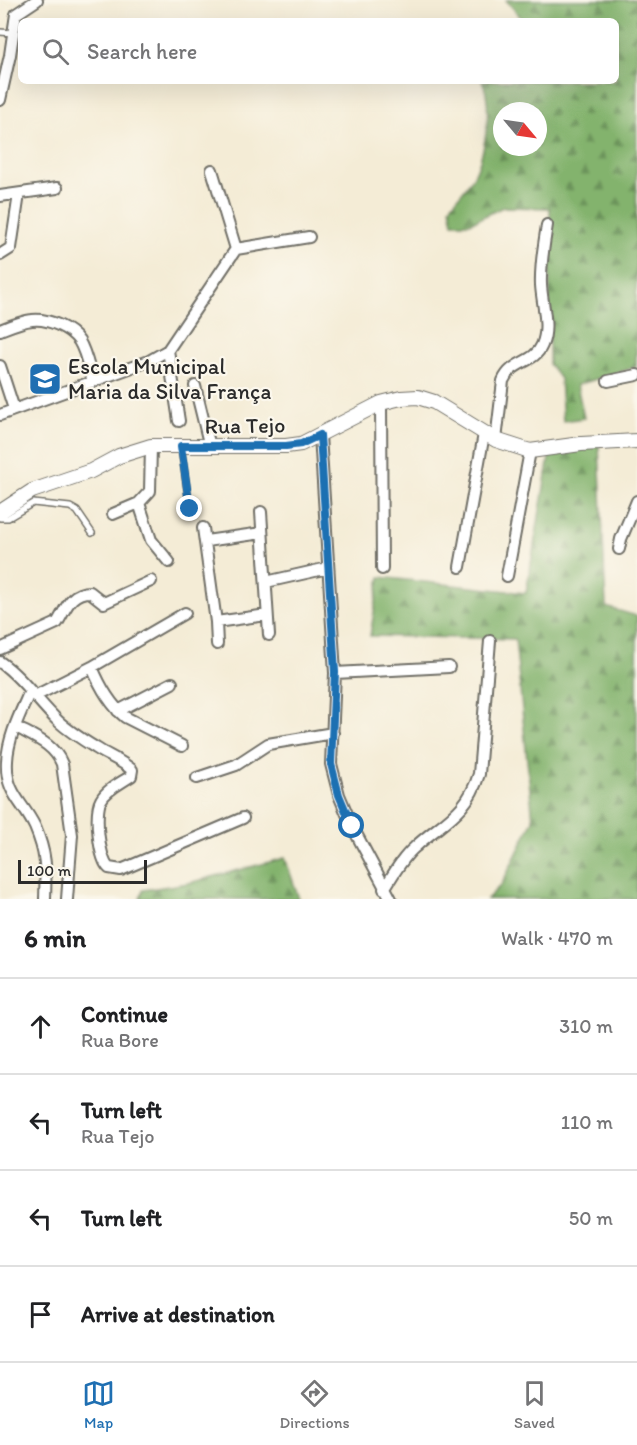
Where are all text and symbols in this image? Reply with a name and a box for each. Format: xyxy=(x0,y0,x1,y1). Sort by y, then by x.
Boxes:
search box xyxy=(18,18,619,84)
icon: search xyxy=(39,35,72,68)
text: Search here xyxy=(87,38,197,65)
north arrow xyxy=(493,102,547,156)
place label: Escola Municipal Maria da Silva França xyxy=(68,353,271,405)
school or university icon: Escola Municipal Maria da Silva França xyxy=(27,361,63,397)
street label: Rua Tejo xyxy=(204,411,286,440)
route end xyxy=(176,495,202,521)
route start xyxy=(338,812,364,838)
scale bar xyxy=(18,857,147,884)
text: 100 m xyxy=(27,861,71,880)
text: 6 min xyxy=(24,922,86,954)
text: Walk · 470 m xyxy=(501,926,613,950)
text: Continue xyxy=(81,1001,168,1028)
icon: ahead xyxy=(24,1010,57,1043)
text: 310 m xyxy=(559,1014,613,1038)
text: Rua Bore xyxy=(81,1028,159,1052)
text: Turn left xyxy=(81,1097,162,1124)
icon: left xyxy=(24,1106,57,1139)
text: 110 m xyxy=(561,1110,613,1134)
text: Rua Tejo xyxy=(81,1124,155,1148)
icon: left xyxy=(24,1202,57,1235)
text: Turn left xyxy=(81,1205,162,1232)
text: 50 m xyxy=(569,1206,613,1230)
icon: arrive xyxy=(24,1298,57,1331)
text: Arrive at destination xyxy=(81,1301,275,1328)
tab: Map xyxy=(82,1377,115,1432)
tab: Directions xyxy=(279,1377,350,1432)
tab: Saved xyxy=(514,1377,555,1432)

